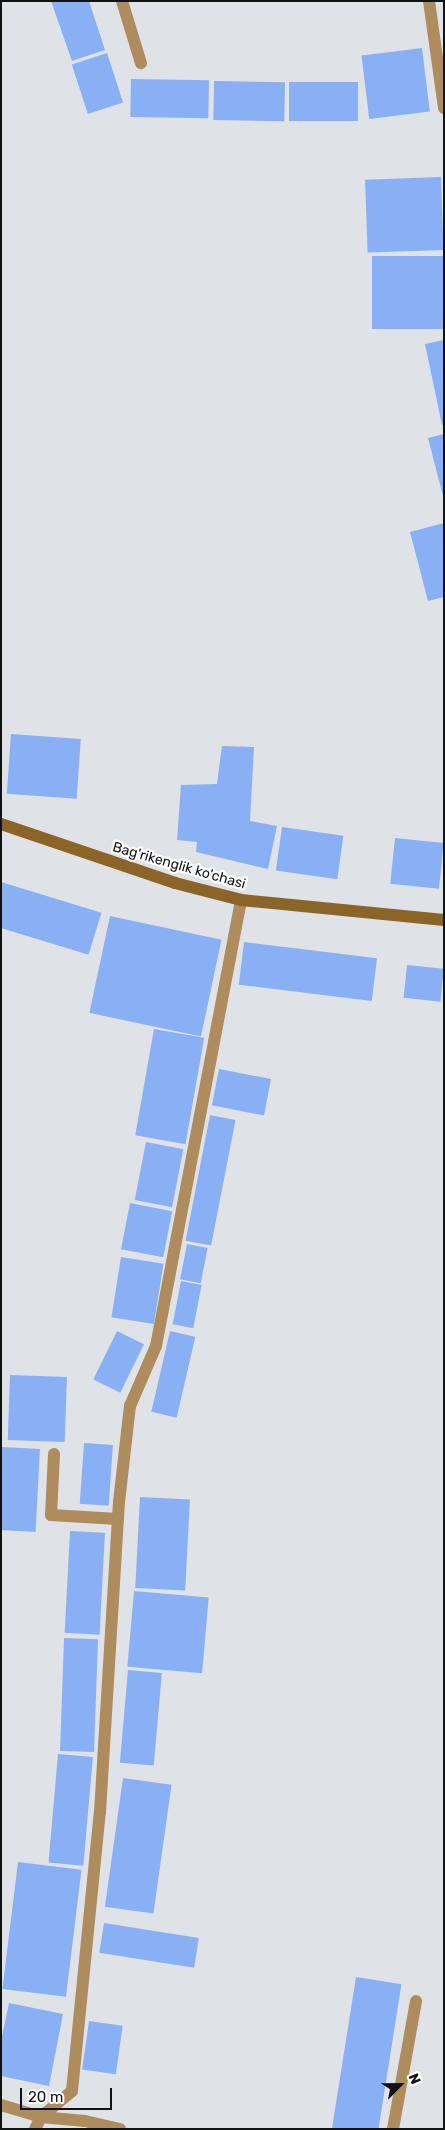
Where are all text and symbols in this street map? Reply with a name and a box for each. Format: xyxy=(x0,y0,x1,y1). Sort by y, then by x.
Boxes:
street label: Bag'rikenglik ko'chasi xyxy=(111,839,247,893)
north arrow xyxy=(375,2060,425,2110)
text: N xyxy=(404,2071,424,2087)
scale bar xyxy=(22,2078,115,2110)
text: 20 m xyxy=(28,2088,63,2106)

